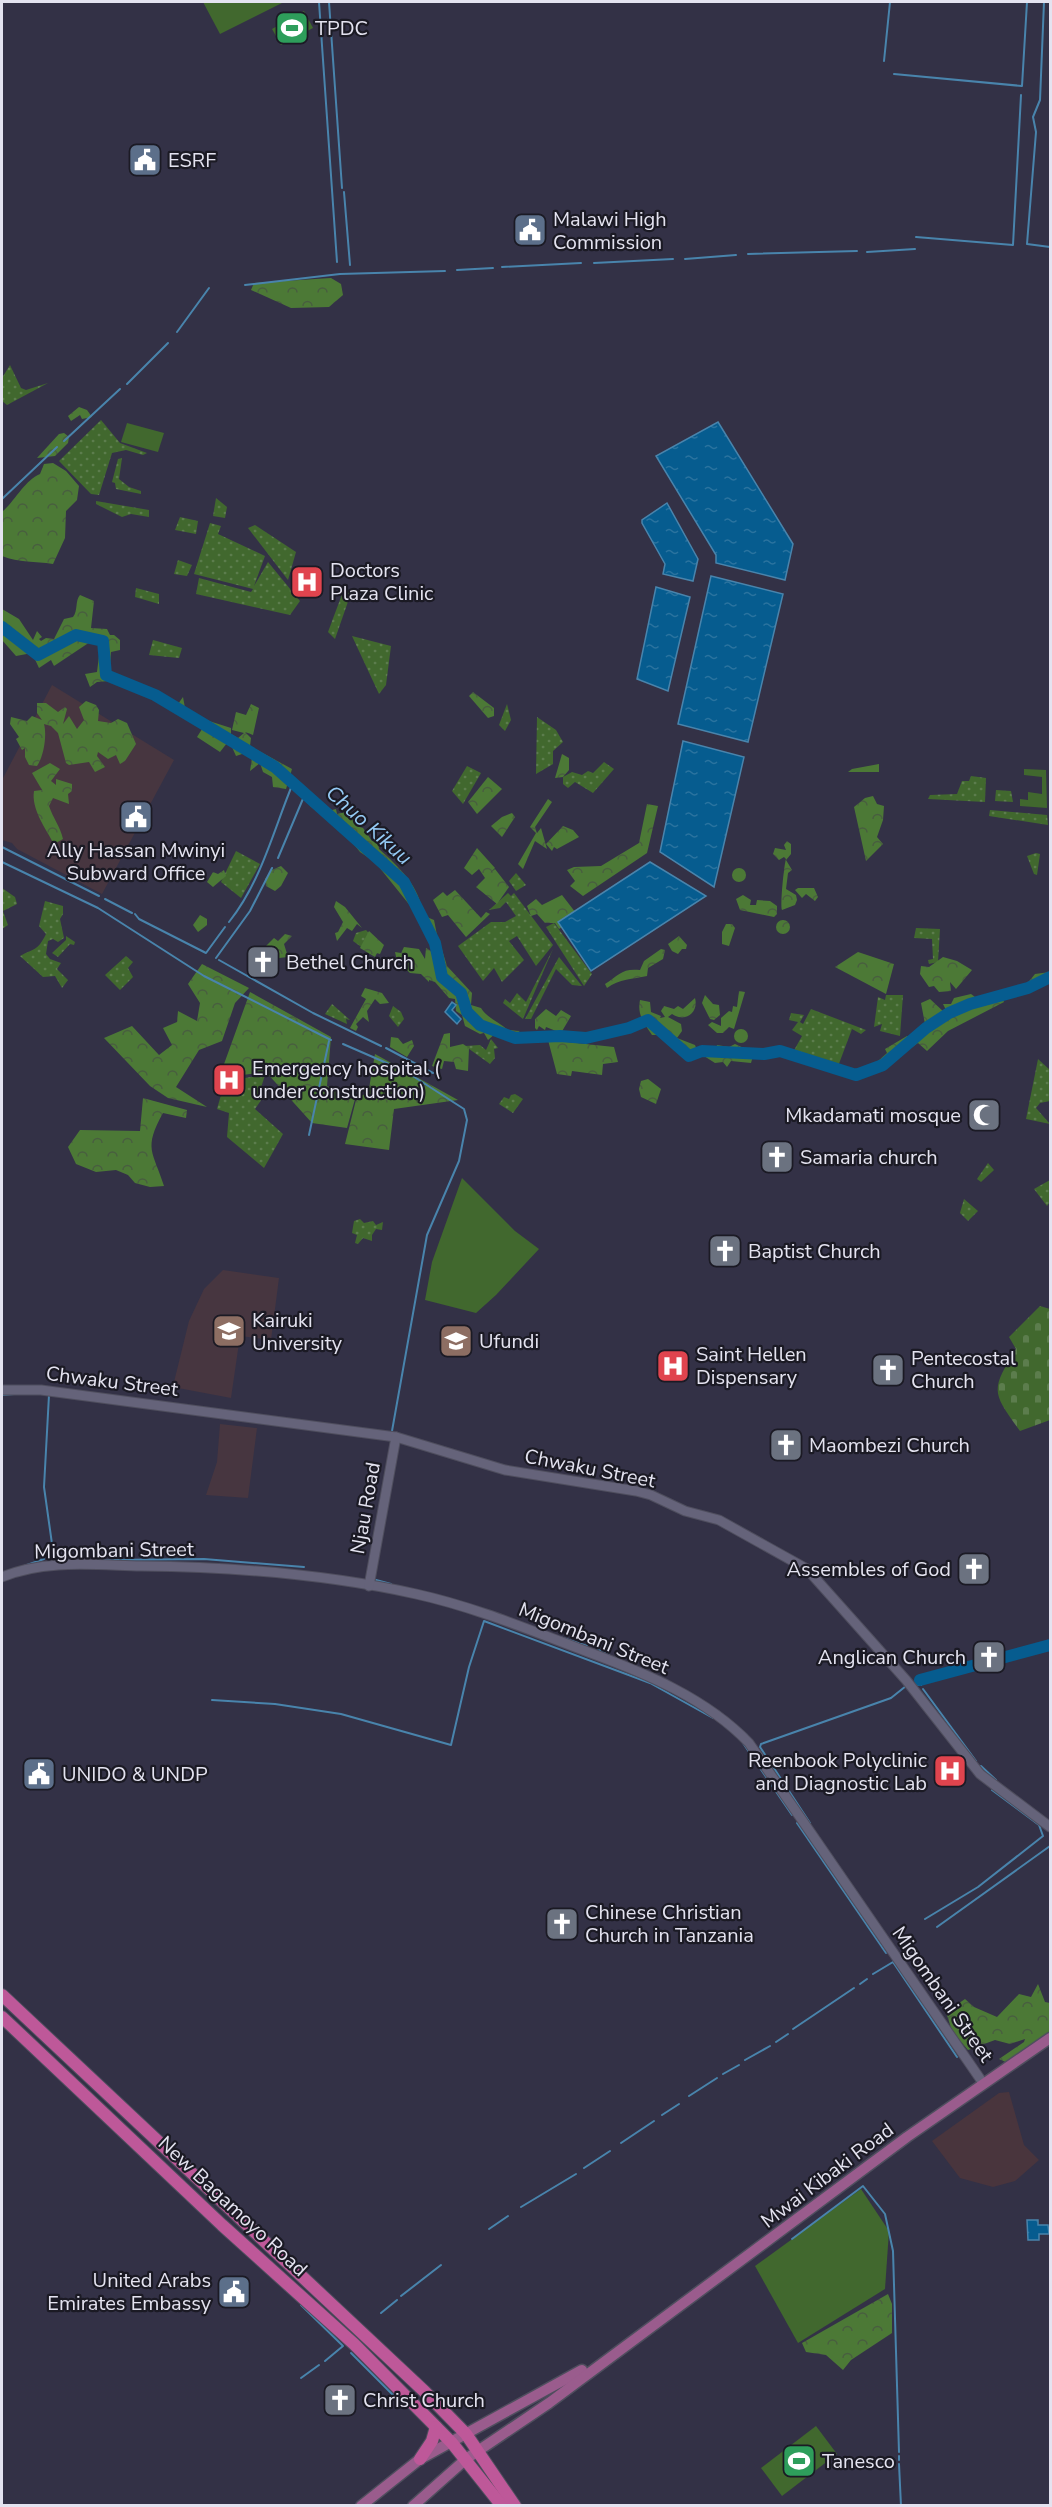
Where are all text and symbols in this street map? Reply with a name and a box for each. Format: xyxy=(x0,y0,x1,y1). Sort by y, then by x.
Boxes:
sports icon: TPDC xyxy=(274,10,310,46)
place label: TPDC xyxy=(315,15,368,42)
public building icon: ESRF xyxy=(127,142,163,178)
place label: ESRF xyxy=(168,147,216,174)
place label: Malawi High Commission xyxy=(553,206,667,256)
public building icon: Malawi High Commission xyxy=(512,212,548,248)
place label: Doctors Plaza Clinic xyxy=(330,557,433,607)
hospital icon: Doctors Plaza Clinic xyxy=(289,564,325,600)
water label: Chuo Kikuu xyxy=(320,779,418,871)
public building icon: Ally Hassan Mwinyi Subward Office xyxy=(118,799,154,835)
place label: Ally Hassan Mwinyi Subward Office xyxy=(47,837,225,887)
church icon: Bethel Church xyxy=(245,944,281,980)
place label: Bethel Church xyxy=(286,949,414,976)
place label: Emergency hospital ( under construction) xyxy=(252,1055,440,1105)
hospital icon: Emergency hospital ( under construction) xyxy=(211,1062,247,1098)
mosque icon: Mkadamati mosque xyxy=(966,1097,1002,1133)
place label: Mkadamati mosque xyxy=(785,1102,961,1129)
church icon: Samaria church xyxy=(759,1139,795,1175)
place label: Samaria church xyxy=(800,1144,938,1171)
church icon: Baptist Church xyxy=(707,1233,743,1269)
place label: Baptist Church xyxy=(748,1238,881,1265)
place label: Kairuki University xyxy=(252,1307,343,1357)
school or university icon: Kairuki University xyxy=(211,1313,247,1349)
school or university icon: Ufundi xyxy=(438,1323,474,1359)
place label: Ufundi xyxy=(479,1328,539,1355)
place label: Saint Hellen Dispensary xyxy=(696,1341,807,1391)
place label: Pentecostal Church xyxy=(911,1345,1016,1395)
hospital icon: Saint Hellen Dispensary xyxy=(655,1348,691,1384)
church icon: Pentecostal Church xyxy=(870,1352,906,1388)
street label: Chwaku Street xyxy=(44,1360,181,1403)
church icon: Maombezi Church xyxy=(768,1427,804,1463)
place label: Maombezi Church xyxy=(809,1432,970,1459)
street label: Chwaku Street xyxy=(522,1443,659,1495)
street label: Njau Road xyxy=(344,1460,387,1556)
street label: Migombani Street xyxy=(34,1536,195,1565)
church icon: Assembles of God xyxy=(956,1551,992,1587)
place label: Assembles of God xyxy=(787,1556,951,1583)
street label: Migombani Street xyxy=(515,1596,674,1681)
church icon: Anglican Church xyxy=(971,1639,1007,1675)
place label: Anglican Church xyxy=(818,1644,966,1671)
place label: Reenbook Polyclinic and Diagnostic Lab xyxy=(748,1747,927,1797)
hospital icon: Reenbook Polyclinic and Diagnostic Lab xyxy=(932,1753,968,1789)
public building icon: UNIDO & UNDP xyxy=(21,1756,57,1792)
place label: UNIDO & UNDP xyxy=(62,1761,208,1788)
place label: Chinese Christian Church in Tanzania xyxy=(585,1899,754,1949)
church icon: Chinese Christian Church in Tanzania xyxy=(544,1906,580,1942)
street label: Migombani Street xyxy=(886,1921,1000,2068)
street label: Mwai Kibaki Road xyxy=(755,2117,899,2234)
street label: New Bagamoyo Road xyxy=(152,2130,313,2283)
place label: United Arabs Emirates Embassy xyxy=(47,2267,212,2317)
public building icon: United Arabs Emirates Embassy xyxy=(216,2274,252,2310)
church icon: Christ Church xyxy=(322,2382,358,2418)
place label: Christ Church xyxy=(363,2387,485,2414)
sports icon: Tanesco xyxy=(781,2443,817,2479)
place label: Tanesco xyxy=(822,2448,895,2475)

